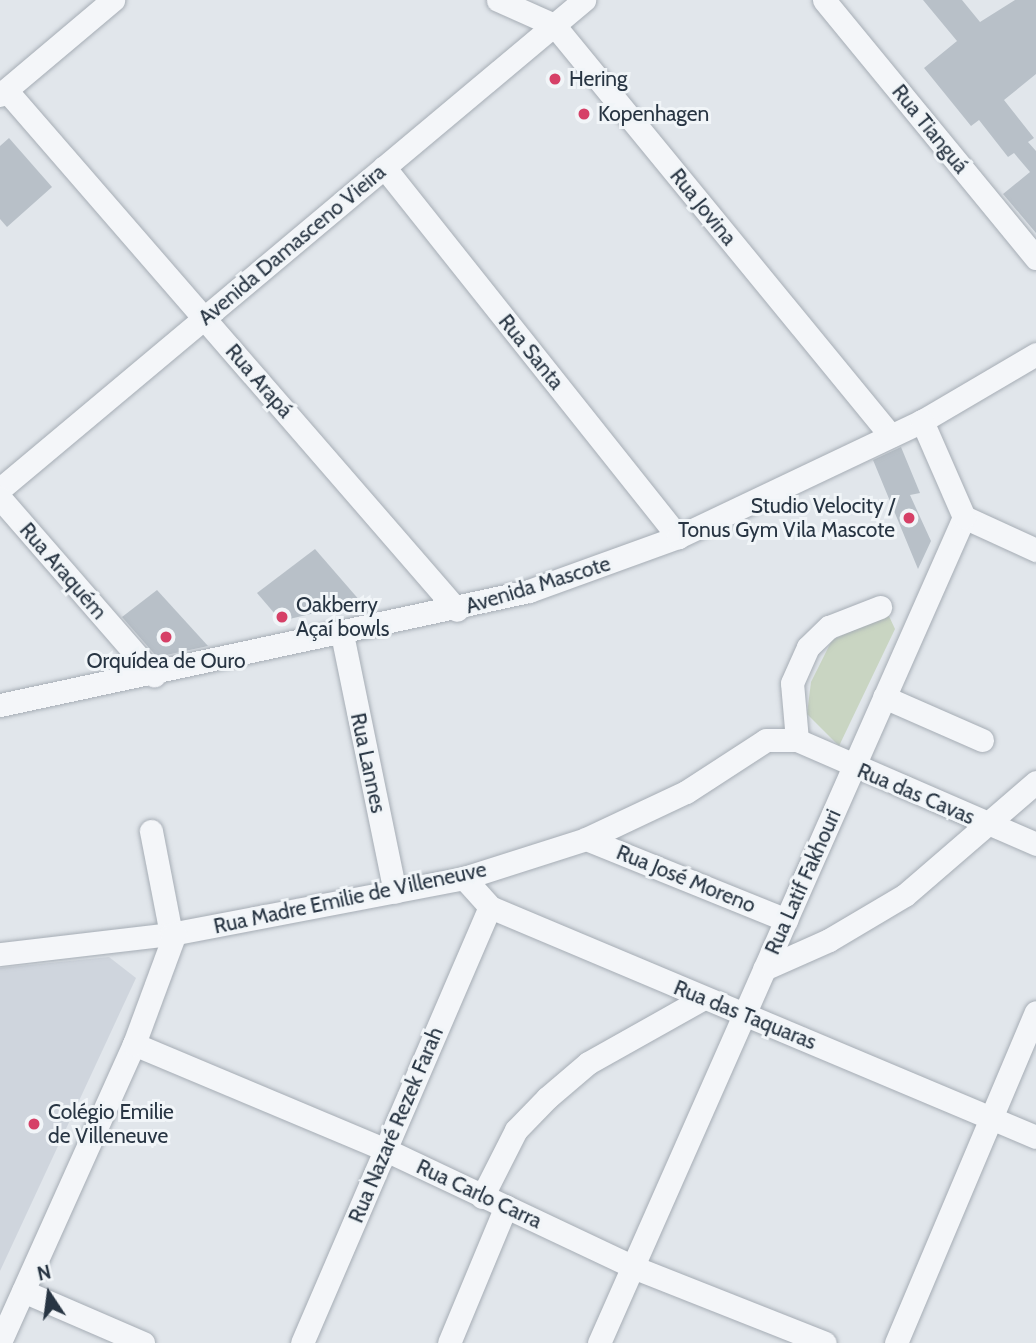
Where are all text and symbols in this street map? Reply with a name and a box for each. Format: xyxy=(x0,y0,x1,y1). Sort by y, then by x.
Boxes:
place label: Hering xyxy=(569,66,628,92)
marker: Hering xyxy=(547,71,563,87)
street label: Rua Tianguá xyxy=(887,79,973,179)
place label: Kopenhagen xyxy=(598,101,709,127)
marker: Kopenhagen xyxy=(576,106,592,122)
street label: Avenida Damasceno Vieira xyxy=(193,159,391,331)
street label: Rua Jovina xyxy=(664,164,742,250)
street label: Rua Santa xyxy=(493,309,569,395)
street label: Rua Arapá xyxy=(220,339,298,423)
place label: Studio Velocity / Tonus Gym Vila Mascote xyxy=(678,493,895,543)
marker: Studio Velocity / Tonus Gym Vila Mascote xyxy=(901,510,917,526)
street label: Rua Araquém xyxy=(14,518,112,624)
street label: Avenida Mascote xyxy=(463,551,613,619)
place label: Oakberry Açaí bowls xyxy=(296,592,389,642)
marker: Oakberry Açaí bowls xyxy=(274,609,290,625)
marker: Orquídea de Ouro xyxy=(158,629,174,645)
place label: Orquídea de Ouro xyxy=(87,648,245,674)
street label: Rua Lannes xyxy=(345,711,391,815)
street label: Rua das Cavas xyxy=(854,758,978,830)
street label: Rua Latif Fakhouri xyxy=(760,806,846,958)
street label: Rua José Moreno xyxy=(613,840,759,918)
street label: Rua Madre Emilie de Villeneuve xyxy=(211,857,489,939)
street label: Rua das Taquaras xyxy=(670,975,820,1055)
street label: Rua Nazaré Rezek Farah xyxy=(343,1023,449,1227)
place label: Colégio Emilie de Villeneuve xyxy=(48,1099,174,1149)
marker: Colégio Emilie de Villeneuve xyxy=(26,1116,42,1132)
street label: Rua Carlo Carra xyxy=(412,1154,546,1234)
north arrow xyxy=(14,1259,84,1329)
text: N xyxy=(35,1260,53,1286)

